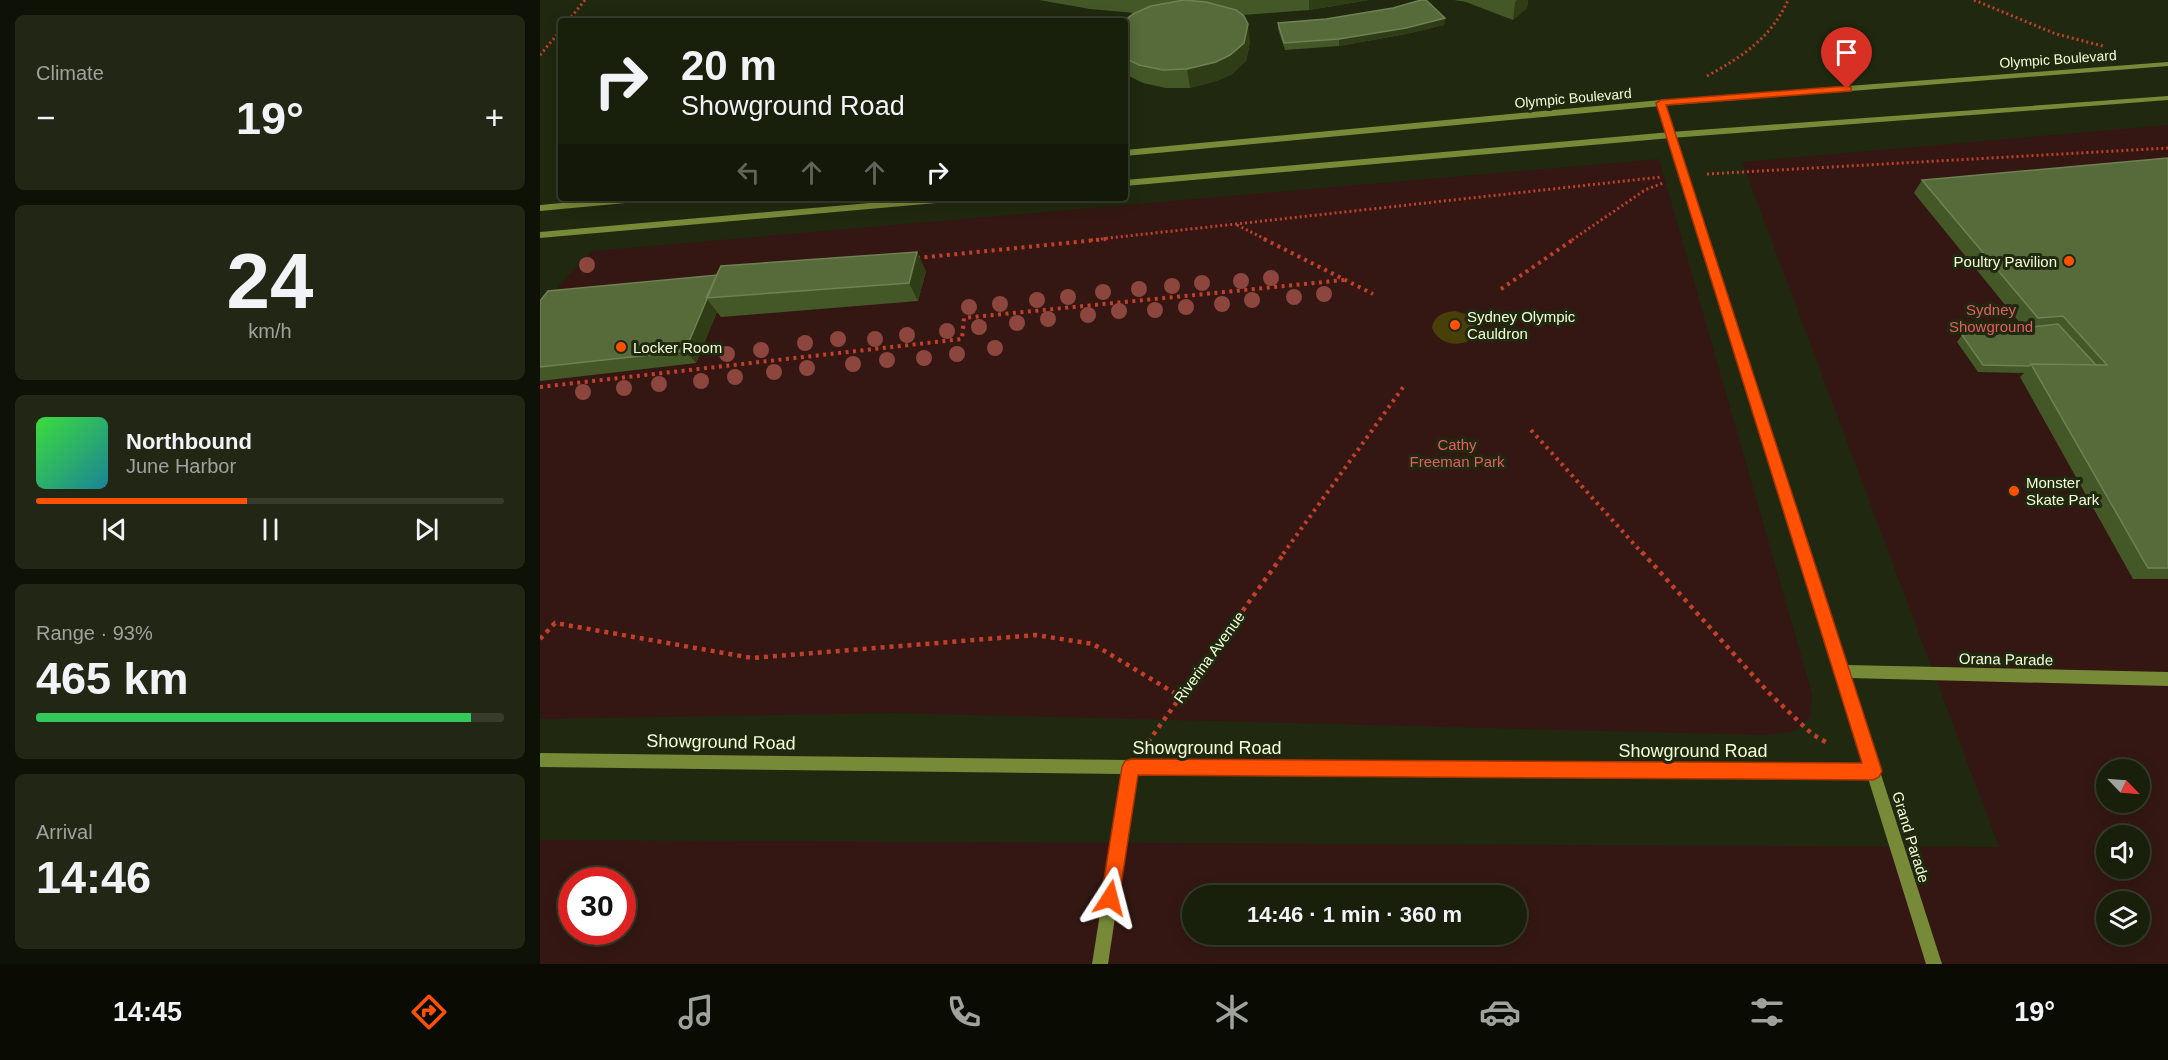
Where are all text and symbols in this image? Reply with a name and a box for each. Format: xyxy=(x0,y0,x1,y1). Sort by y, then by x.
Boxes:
pin xyxy=(1821,27,1872,89)
icon: arrive xyxy=(1830,36,1863,69)
icon: right xyxy=(582,42,660,120)
text: 20 m xyxy=(681,42,777,89)
street label: Olympic Boulevard xyxy=(1999,47,2117,71)
text: Climate xyxy=(36,62,104,84)
street label: Olympic Boulevard xyxy=(1514,85,1632,111)
text: Showground Road xyxy=(681,91,905,121)
text: 19° xyxy=(236,93,304,144)
text: − xyxy=(36,99,55,136)
text: + xyxy=(485,99,504,136)
icon: left xyxy=(732,156,765,189)
icon: ahead xyxy=(795,156,828,189)
icon: ahead xyxy=(858,156,891,189)
icon: right xyxy=(921,156,954,189)
text: 24 xyxy=(227,237,313,325)
place label: Poultry Pavilion xyxy=(1954,253,2057,270)
marker: Poultry Pavilion xyxy=(2062,254,2076,268)
park label: Sydney Showground xyxy=(1949,301,2033,335)
place label: Sydney Olympic Cauldron xyxy=(1467,308,1576,342)
marker: Sydney Olympic Cauldron xyxy=(1448,318,1462,332)
text: km/h xyxy=(248,320,292,342)
place label: Locker Room xyxy=(633,339,722,356)
marker: Locker Room xyxy=(614,340,628,354)
text: Northbound xyxy=(126,429,252,454)
park label: Cathy Freeman Park xyxy=(1409,436,1505,470)
text: June Harbor xyxy=(126,455,236,477)
place label: Monster Skate Park xyxy=(2026,474,2100,508)
marker: Monster Skate Park xyxy=(2007,484,2021,498)
icon: previous xyxy=(98,513,131,546)
icon: pause xyxy=(254,513,287,546)
icon: next xyxy=(410,513,443,546)
street label: Riverina Avenue xyxy=(1170,608,1248,706)
text: Range · 93% xyxy=(36,622,153,644)
street label: Orana Parade xyxy=(1959,650,2053,668)
text: 465 km xyxy=(36,653,189,704)
street label: Showground Road xyxy=(646,731,796,753)
street label: Showground Road xyxy=(1132,738,1282,758)
street label: Showground Road xyxy=(1618,741,1768,761)
north arrow xyxy=(2096,759,2150,813)
map controls xyxy=(2096,759,2150,945)
street label: Grand Parade xyxy=(1889,789,1933,885)
text: Arrival xyxy=(36,821,93,843)
button: sound xyxy=(2096,825,2150,879)
text: 14:46 xyxy=(36,852,151,903)
position arrow xyxy=(1078,866,1142,930)
speed limit sign: 30 xyxy=(558,867,636,945)
button: layers xyxy=(2096,891,2150,945)
text: 14:46 · 1 min · 360 m xyxy=(1247,902,1462,927)
icon: directions xyxy=(408,991,450,1033)
icon: music xyxy=(675,991,717,1033)
icon: phone xyxy=(943,991,985,1033)
icon: climate xyxy=(1211,991,1253,1033)
icon: car xyxy=(1479,991,1521,1033)
icon: filters xyxy=(1746,991,1788,1033)
text: 14:45 xyxy=(113,997,182,1027)
text: 19° xyxy=(2014,997,2055,1027)

